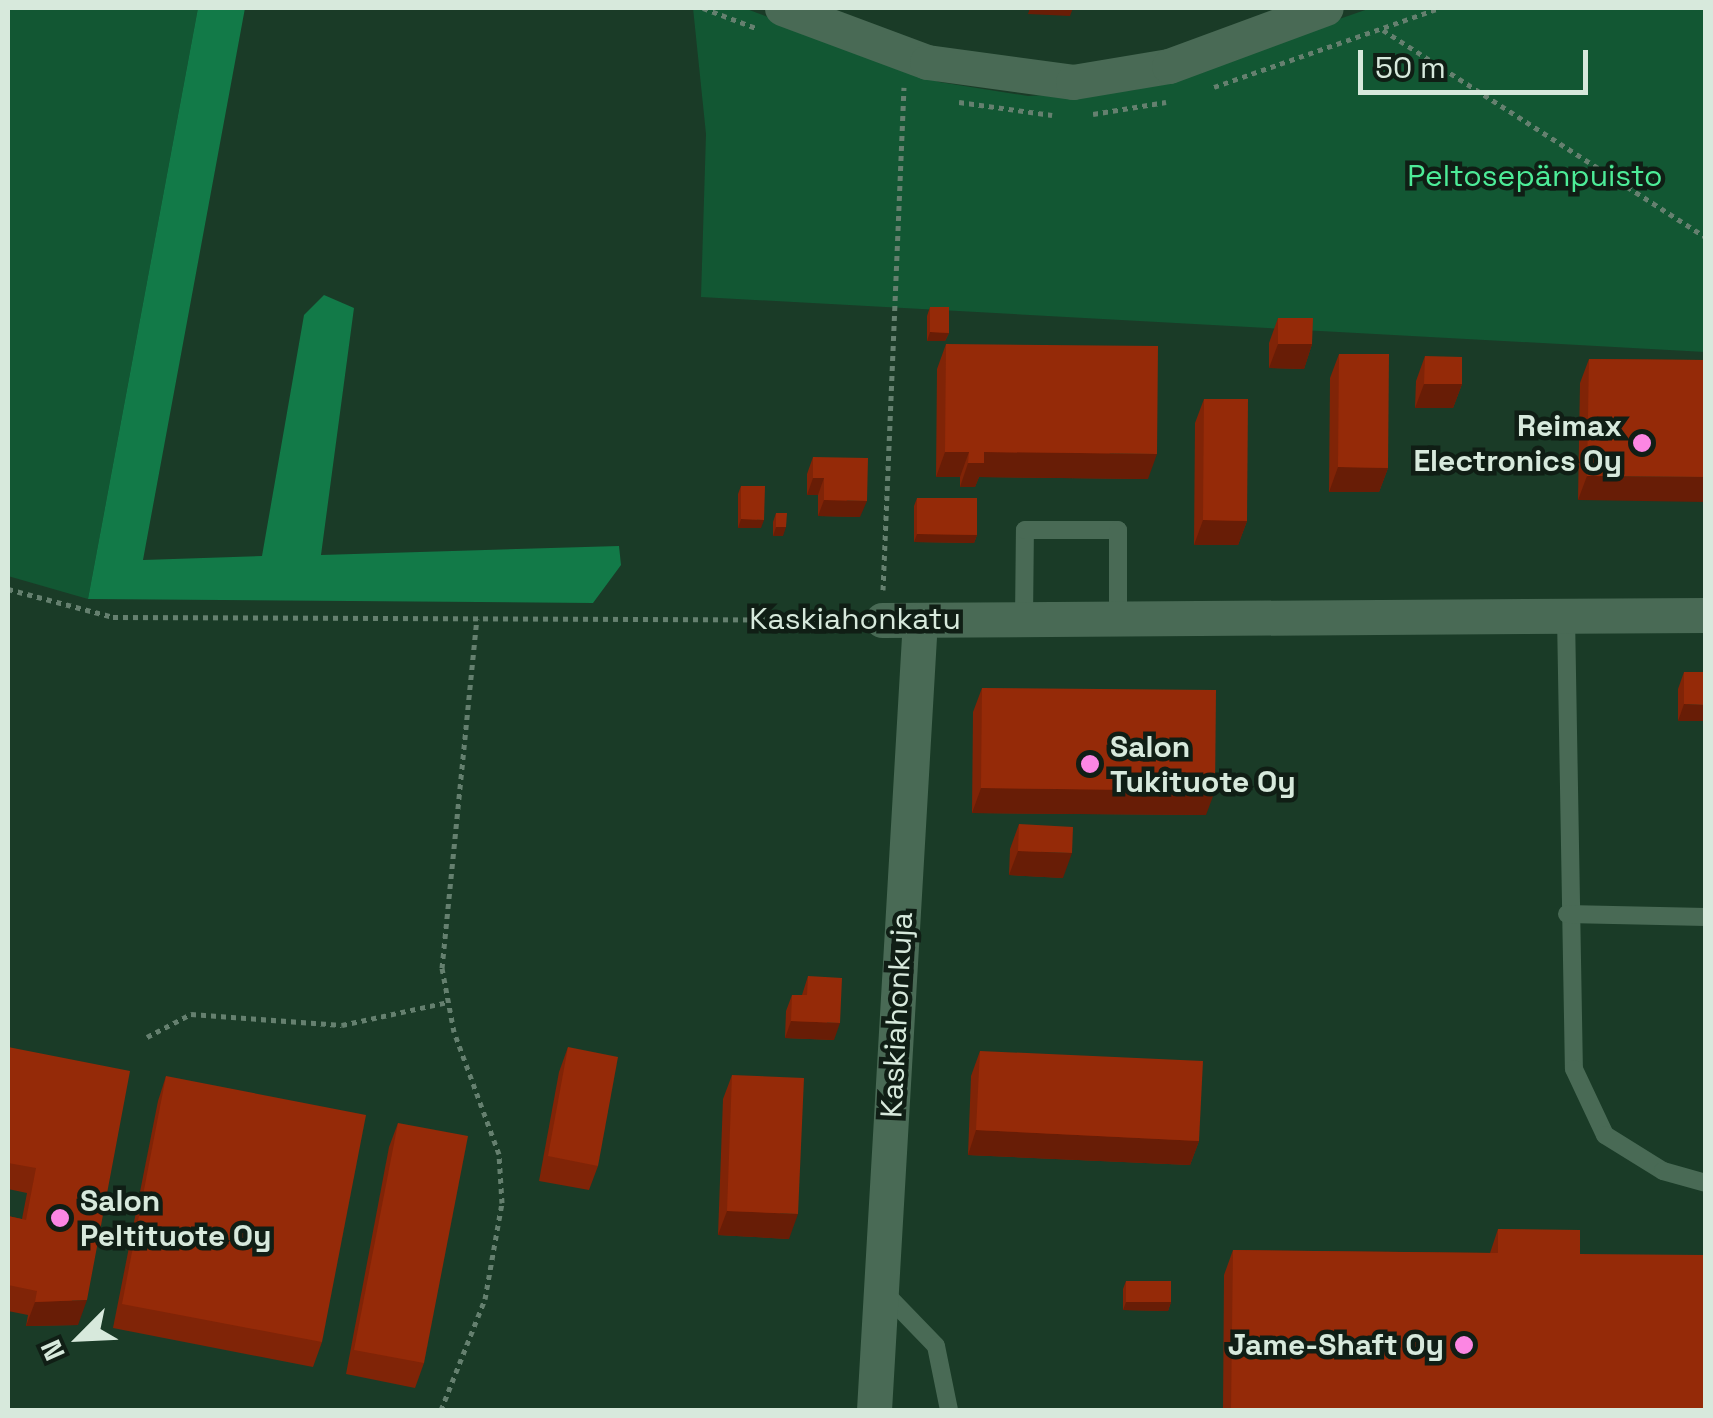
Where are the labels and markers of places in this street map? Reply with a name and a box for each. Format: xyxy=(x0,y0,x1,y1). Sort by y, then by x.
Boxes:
place label: Reimax Electronics Oy xyxy=(1413,408,1622,478)
marker: Reimax Electronics Oy xyxy=(1631,432,1653,454)
place label: Salon Tukituote Oy xyxy=(1110,729,1296,800)
marker: Salon Tukituote Oy xyxy=(1079,753,1101,775)
place label: Salon Peltituote Oy xyxy=(80,1183,272,1254)
marker: Salon Peltituote Oy xyxy=(49,1207,71,1229)
place label: Jame-Shaft Oy xyxy=(1228,1327,1444,1363)
marker: Jame-Shaft Oy xyxy=(1453,1334,1475,1356)

